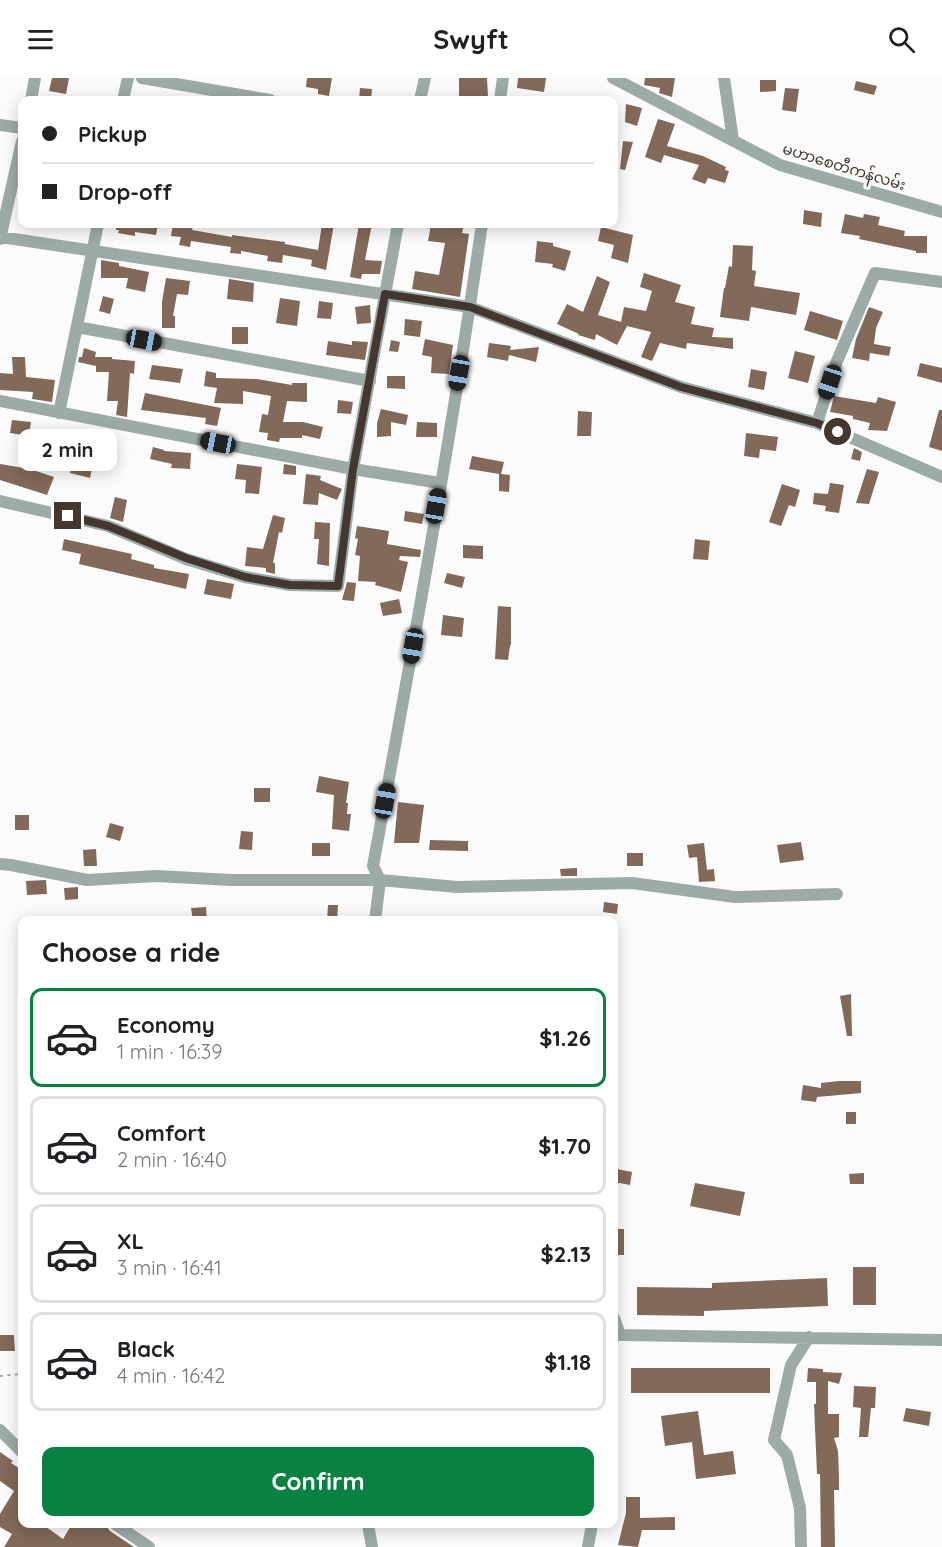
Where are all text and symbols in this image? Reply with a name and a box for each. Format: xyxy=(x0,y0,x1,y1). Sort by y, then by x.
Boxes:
text: Swyft xyxy=(433,22,509,56)
icon: menu xyxy=(24,23,57,56)
icon: search xyxy=(885,23,918,56)
text: Pickup xyxy=(78,120,147,148)
street label: မဟာစေတီကန်လမ်း xyxy=(779,139,908,197)
text: Drop-off xyxy=(78,178,172,206)
car xyxy=(125,328,163,352)
car xyxy=(447,354,471,392)
car xyxy=(816,362,844,402)
route start xyxy=(824,418,851,445)
callout: 2 min xyxy=(19,429,118,471)
car xyxy=(199,431,237,455)
text: 2 min xyxy=(41,437,94,462)
car xyxy=(424,487,448,525)
route end xyxy=(54,502,81,529)
car xyxy=(401,627,425,665)
car xyxy=(373,782,397,820)
text: Choose a ride xyxy=(42,935,220,969)
icon: car xyxy=(45,1011,99,1065)
text: Economy xyxy=(117,1011,215,1039)
text: $1.26 xyxy=(539,1024,591,1052)
text: 1 min · 16:39 xyxy=(117,1039,222,1064)
icon: car xyxy=(45,1119,99,1173)
text: Comfort xyxy=(117,1119,206,1147)
text: $1.70 xyxy=(538,1132,591,1160)
text: 2 min · 16:40 xyxy=(117,1147,227,1172)
icon: car xyxy=(45,1227,99,1281)
text: XL xyxy=(117,1227,144,1255)
text: $2.13 xyxy=(541,1240,591,1268)
text: 3 min · 16:41 xyxy=(117,1255,222,1280)
icon: car xyxy=(45,1335,99,1389)
text: Black xyxy=(117,1335,175,1363)
text: $1.18 xyxy=(544,1348,591,1376)
text: 4 min · 16:42 xyxy=(117,1363,225,1388)
button: Confirm xyxy=(42,1447,594,1516)

